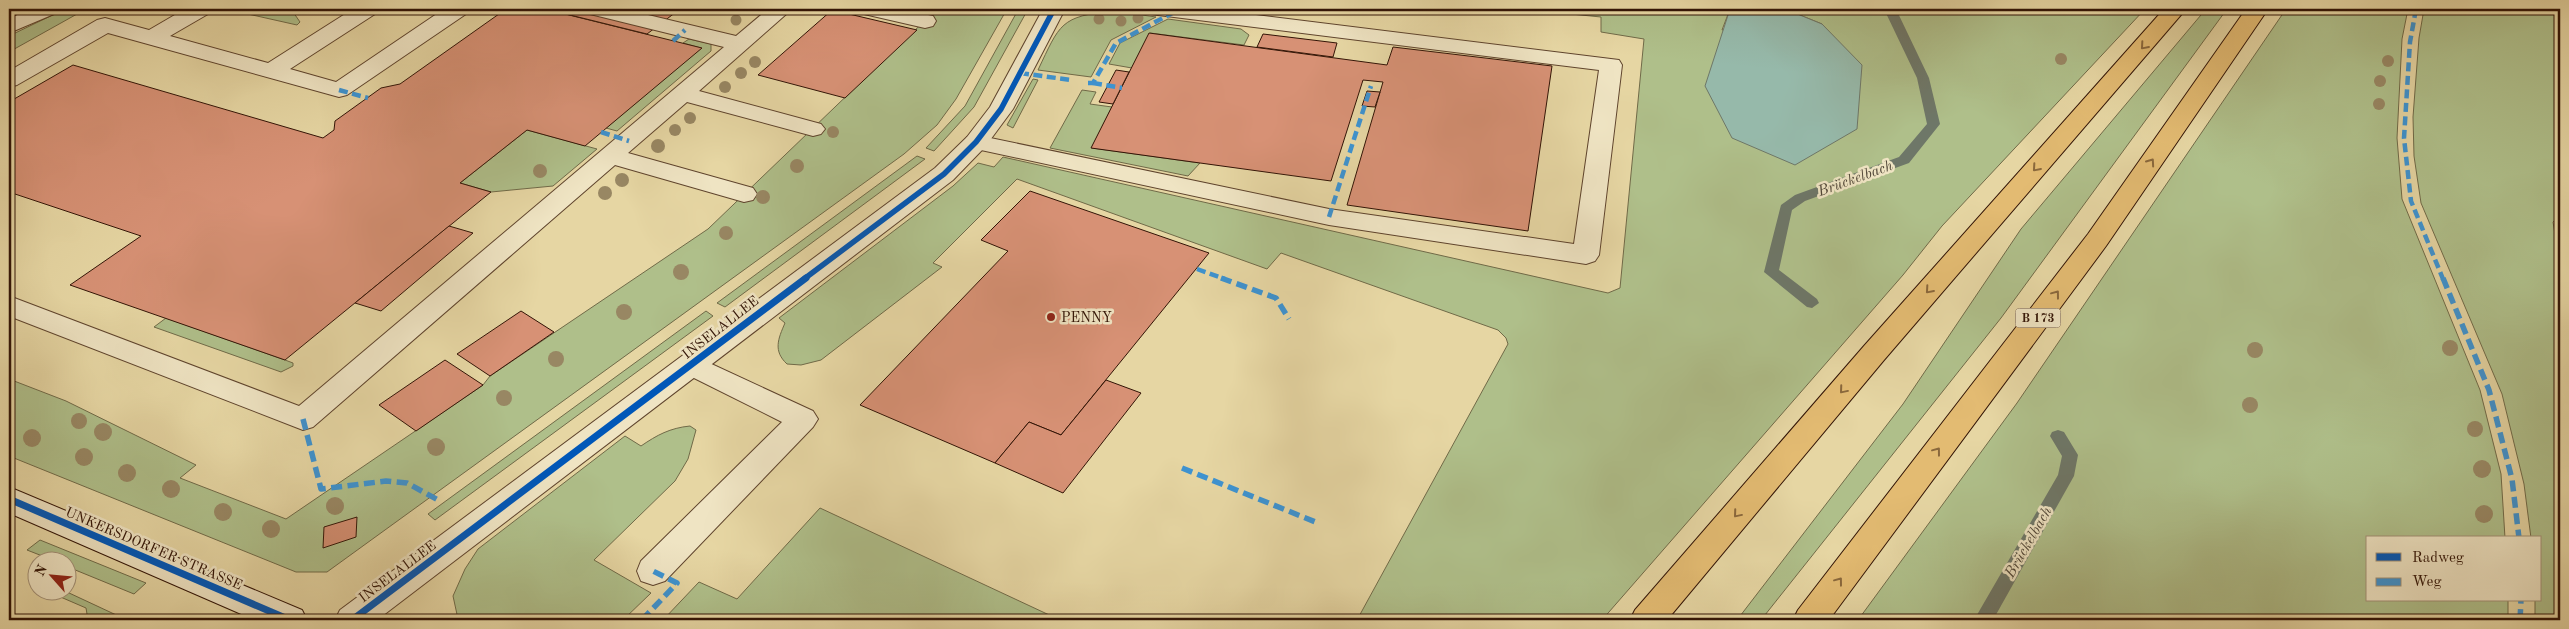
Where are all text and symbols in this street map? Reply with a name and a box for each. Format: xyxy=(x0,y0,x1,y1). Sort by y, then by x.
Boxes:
one-way arrow xyxy=(2140,40,2149,49)
one-way arrow xyxy=(2145,158,2154,168)
water label: Brückelbach xyxy=(1815,159,1895,200)
one-way arrow xyxy=(2033,162,2042,171)
one-way arrow xyxy=(1926,285,1935,294)
one-way arrow xyxy=(2050,290,2059,300)
street label: INSELALLEE xyxy=(680,294,761,362)
road number: B 173 xyxy=(2016,308,2060,328)
marker: PENNY xyxy=(1045,311,1057,323)
place label: PENNY xyxy=(1061,311,1112,325)
one-way arrow xyxy=(1840,384,1848,393)
one-way arrow xyxy=(1932,448,1941,457)
street label: UNKERSDORFER STRASSE xyxy=(63,505,244,593)
water label: Brückelbach xyxy=(2003,505,2056,582)
one-way arrow xyxy=(1734,508,1743,517)
legend xyxy=(2366,536,2542,602)
street label: INSELALLEE xyxy=(356,538,439,605)
text: Radweg xyxy=(2412,551,2464,566)
north arrow xyxy=(28,552,78,602)
text: N xyxy=(33,562,50,578)
text: Weg xyxy=(2412,575,2442,590)
one-way arrow xyxy=(1834,578,1842,587)

